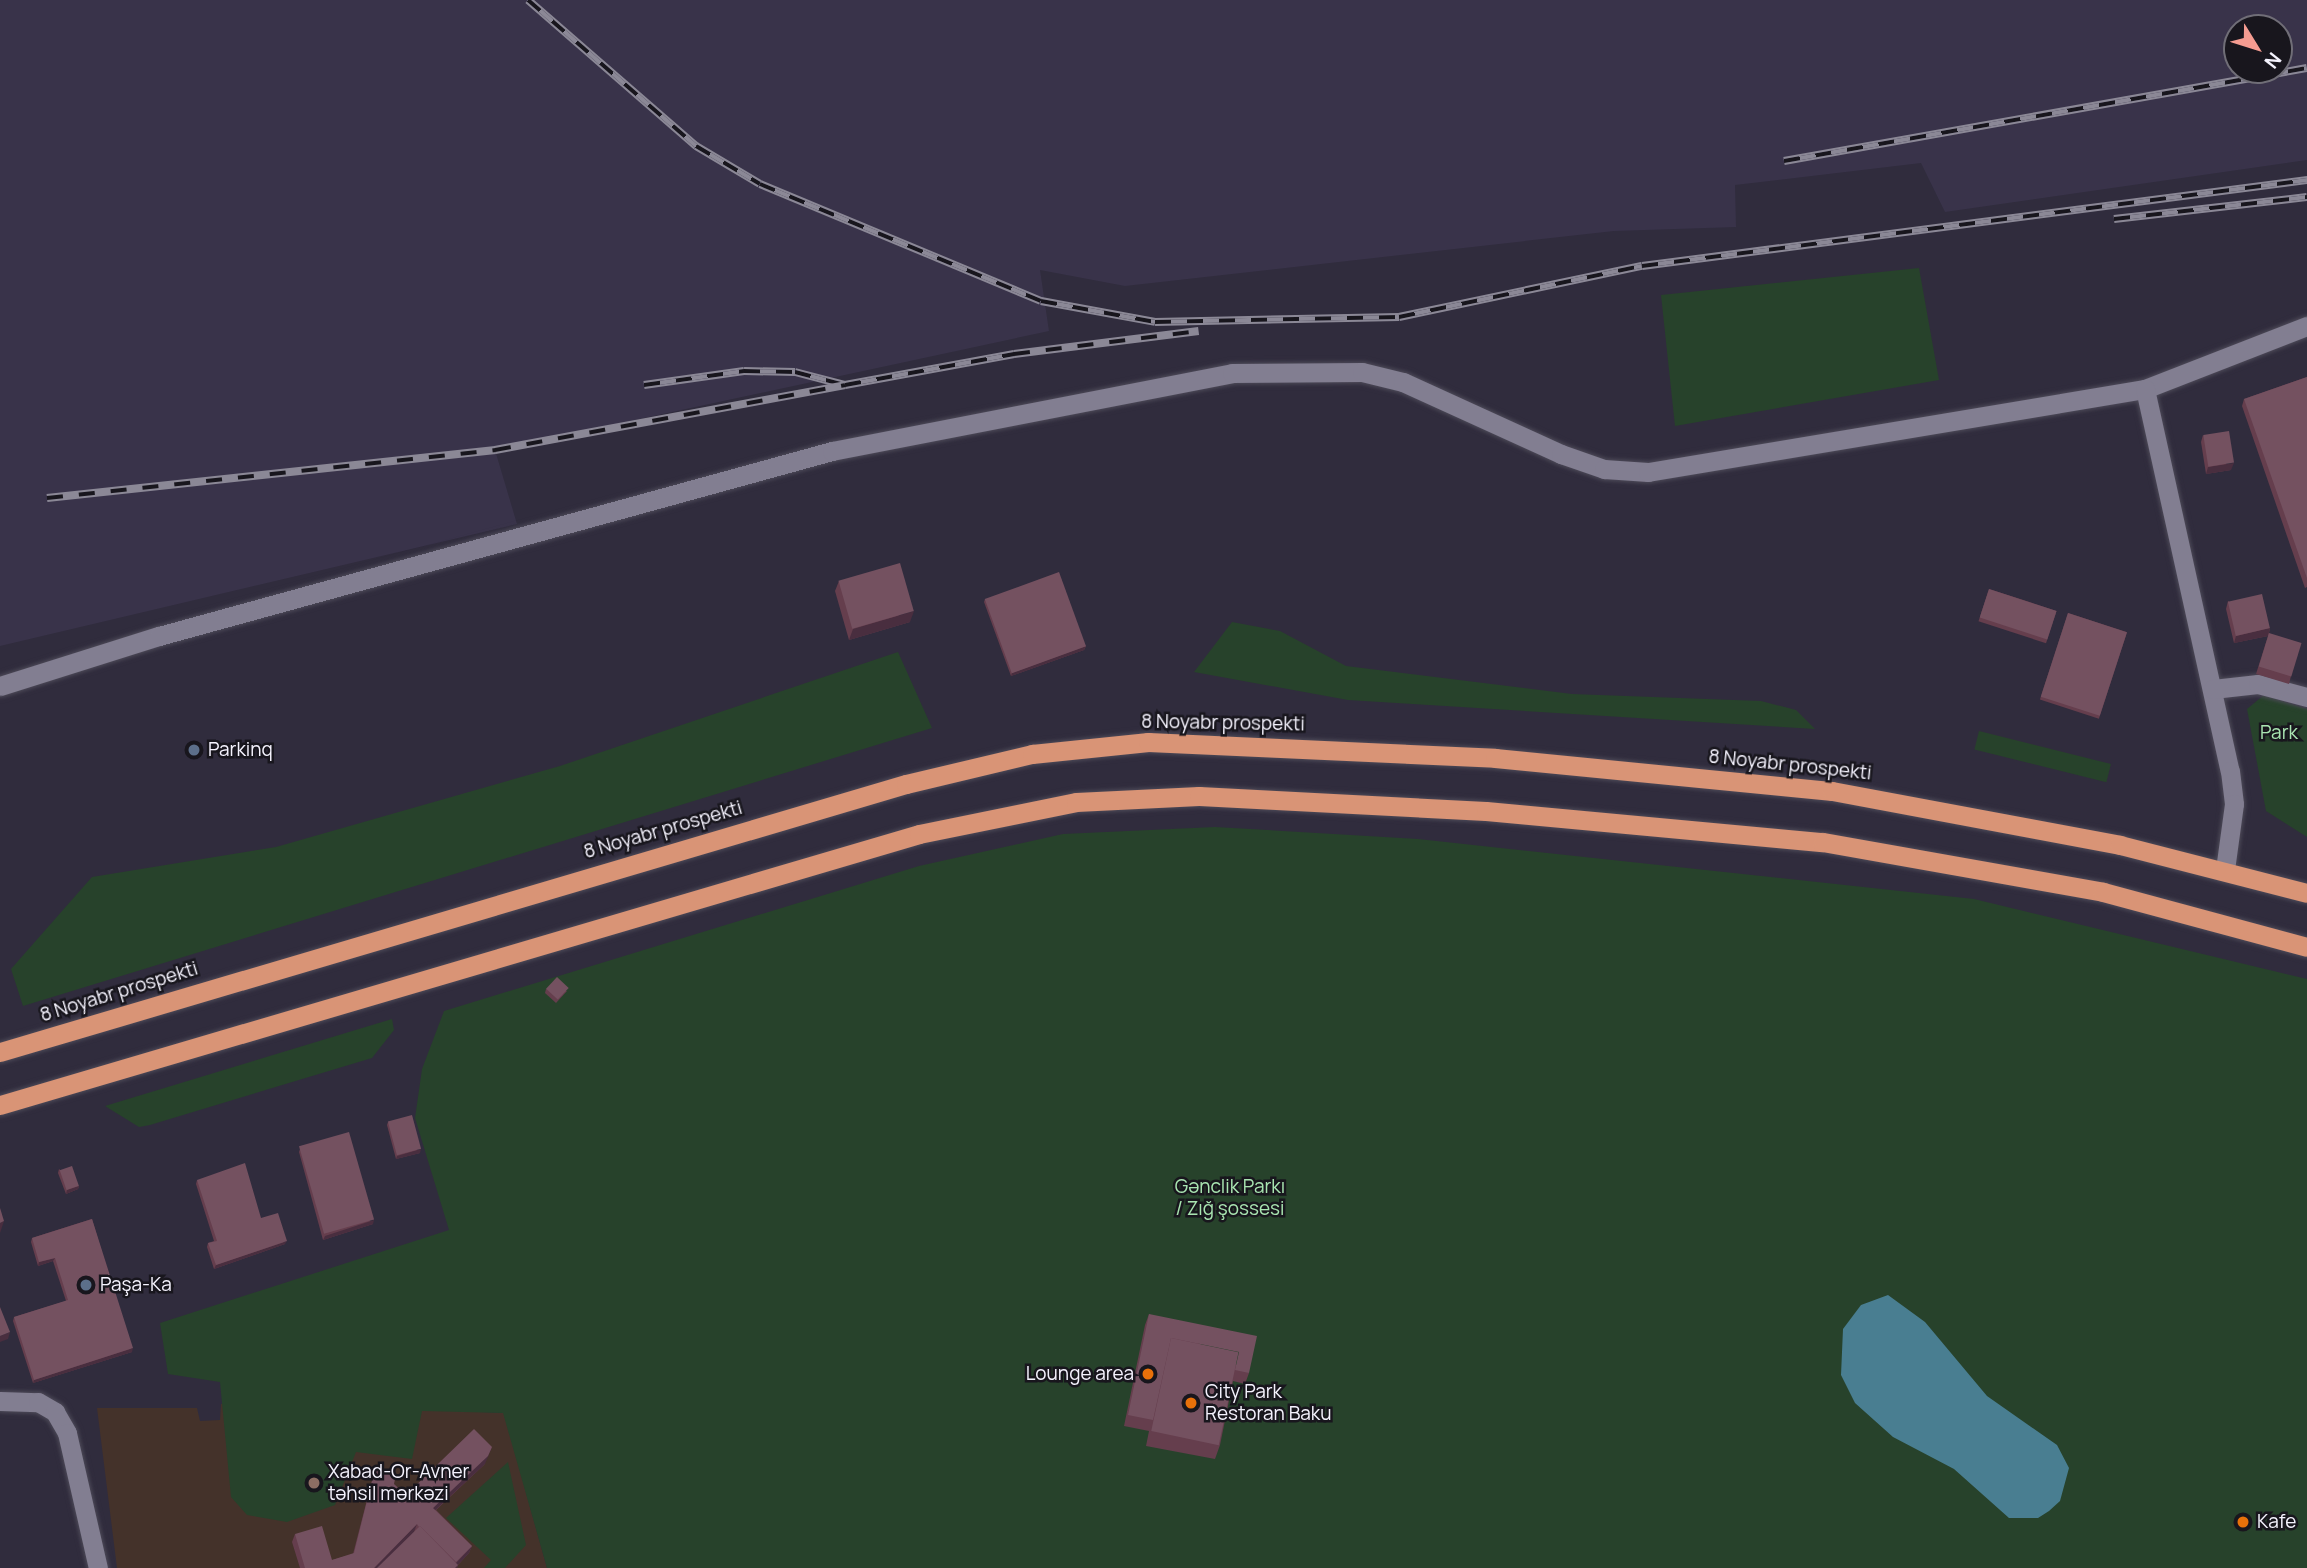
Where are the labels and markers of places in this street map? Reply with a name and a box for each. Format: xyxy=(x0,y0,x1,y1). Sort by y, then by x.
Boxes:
place label: Parkinq xyxy=(208,739,273,761)
marker: Parkinq xyxy=(186,742,202,758)
place label: Paşa-Ka xyxy=(100,1274,172,1296)
marker: Paşa-Ka xyxy=(78,1277,94,1293)
place label: Lounge area xyxy=(1026,1363,1134,1385)
marker: Lounge area xyxy=(1140,1366,1156,1382)
place label: City Park Restoran Baku xyxy=(1205,1381,1332,1425)
marker: City Park Restoran Baku xyxy=(1183,1395,1199,1411)
place label: Xabad-Or-Avner təhsil mərkəzi xyxy=(328,1461,469,1505)
marker: Xabad-Or-Avner təhsil mərkəzi xyxy=(306,1475,322,1491)
place label: Kafe xyxy=(2257,1511,2296,1533)
marker: Kafe xyxy=(2235,1514,2251,1530)

